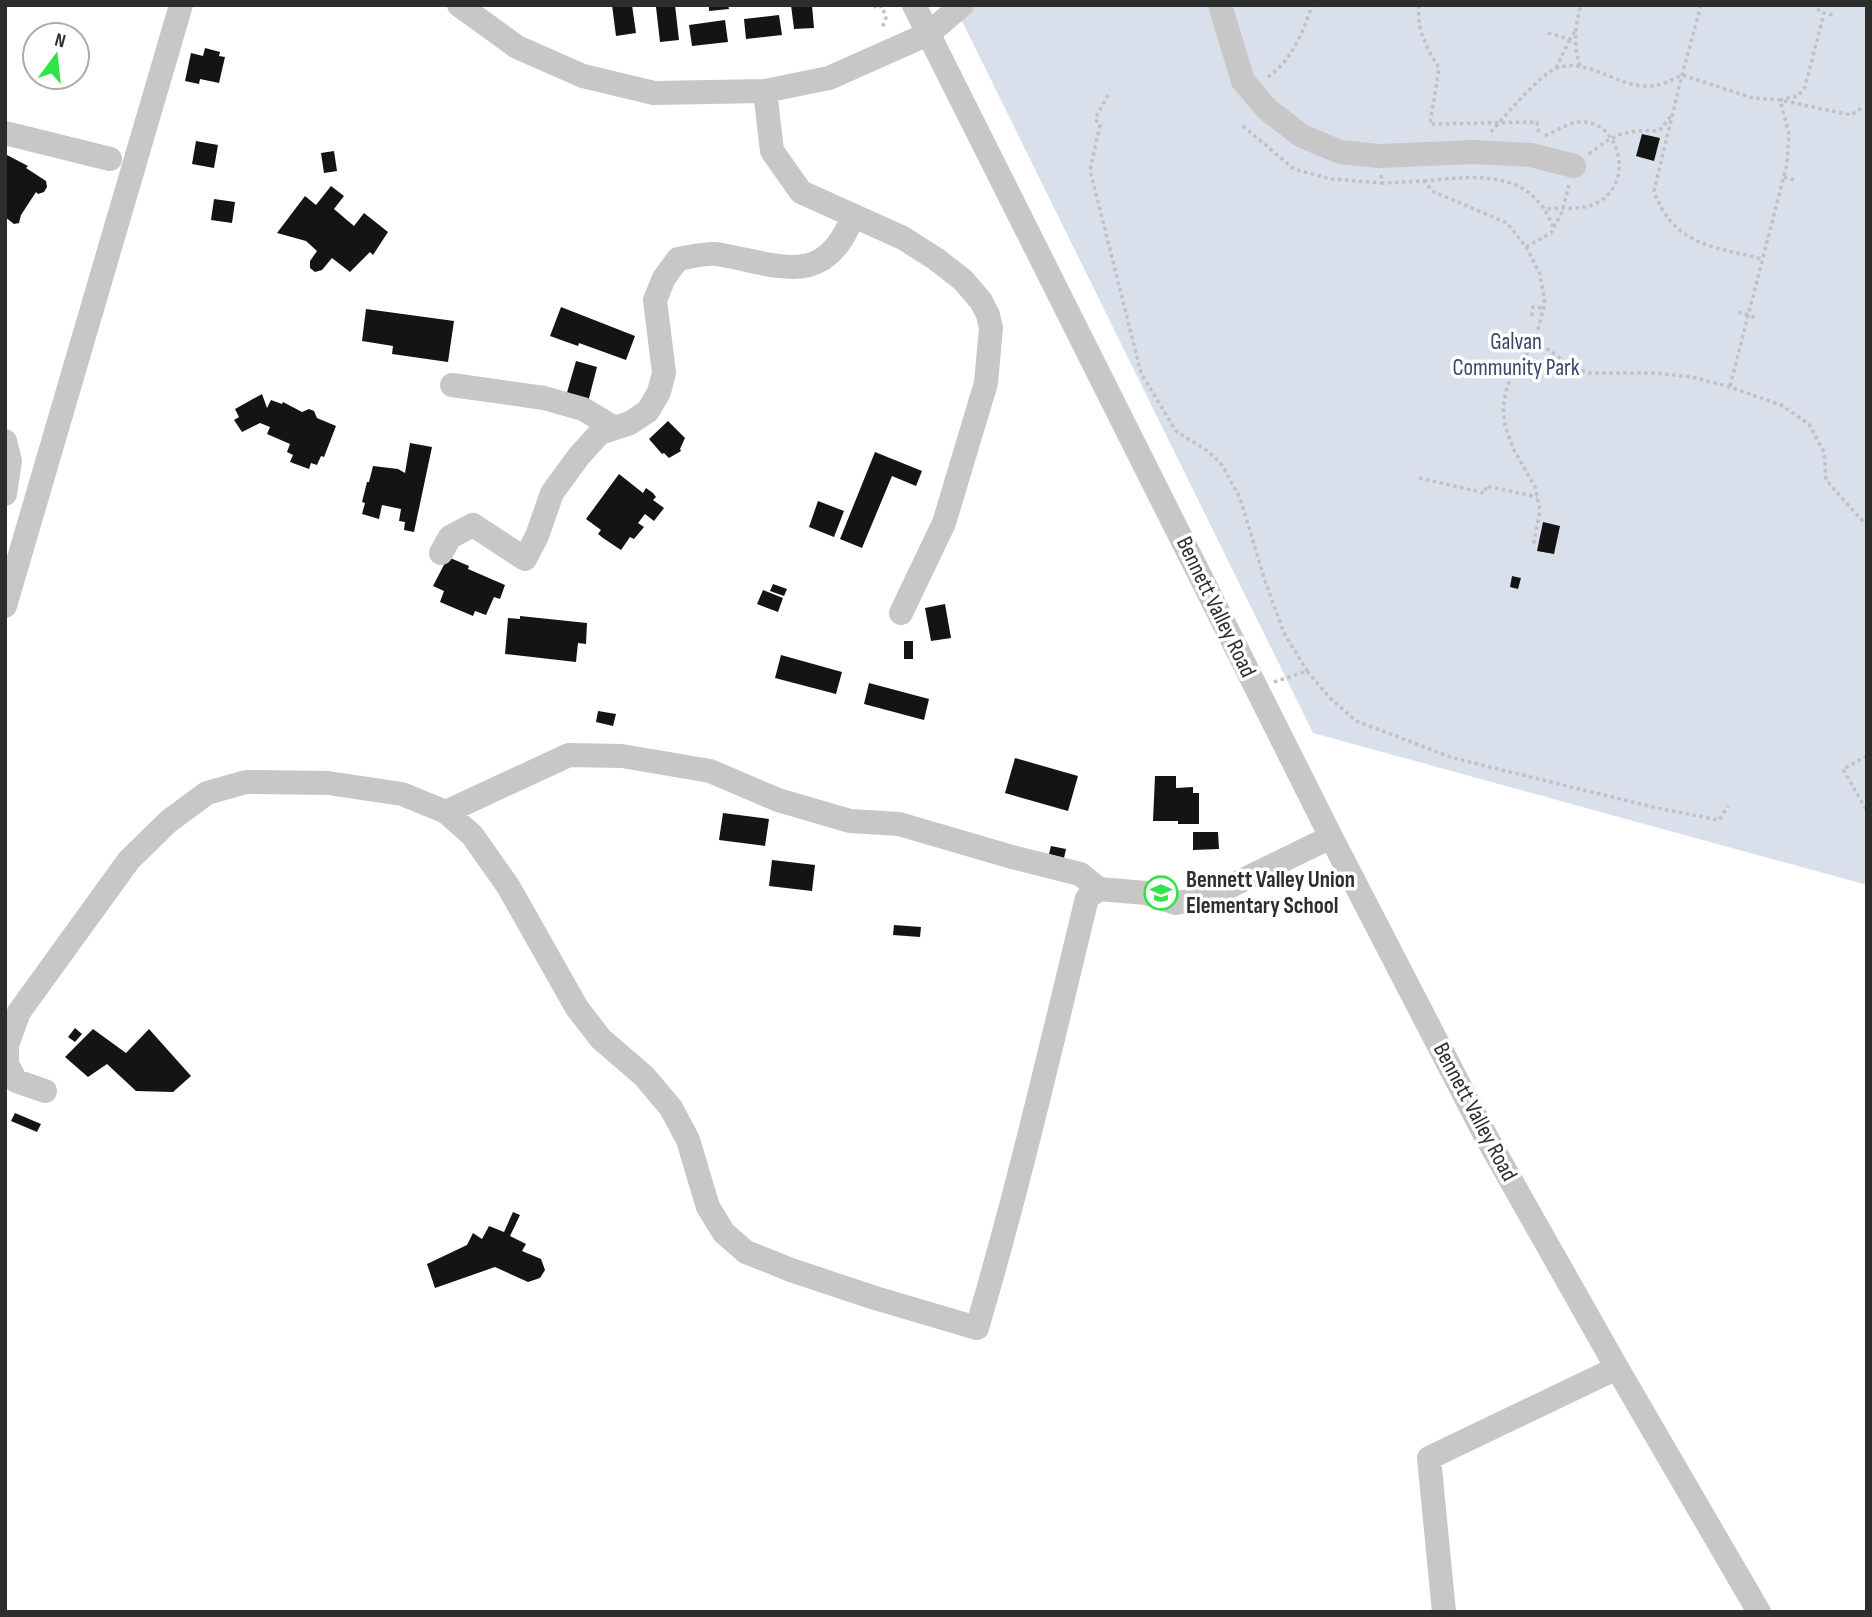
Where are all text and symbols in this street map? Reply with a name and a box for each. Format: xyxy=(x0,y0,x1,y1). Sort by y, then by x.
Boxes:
north arrow xyxy=(21,21,91,91)
text: N xyxy=(52,29,68,53)
park label: Galvan Community Park xyxy=(1452,328,1580,382)
street label: Bennett Valley Road xyxy=(1170,532,1262,682)
place label: Bennett Valley Union Elementary School xyxy=(1186,866,1355,920)
school or university icon: Bennett Valley Union Elementary School xyxy=(1142,874,1180,912)
street label: Bennett Valley Road xyxy=(1427,1038,1523,1186)

